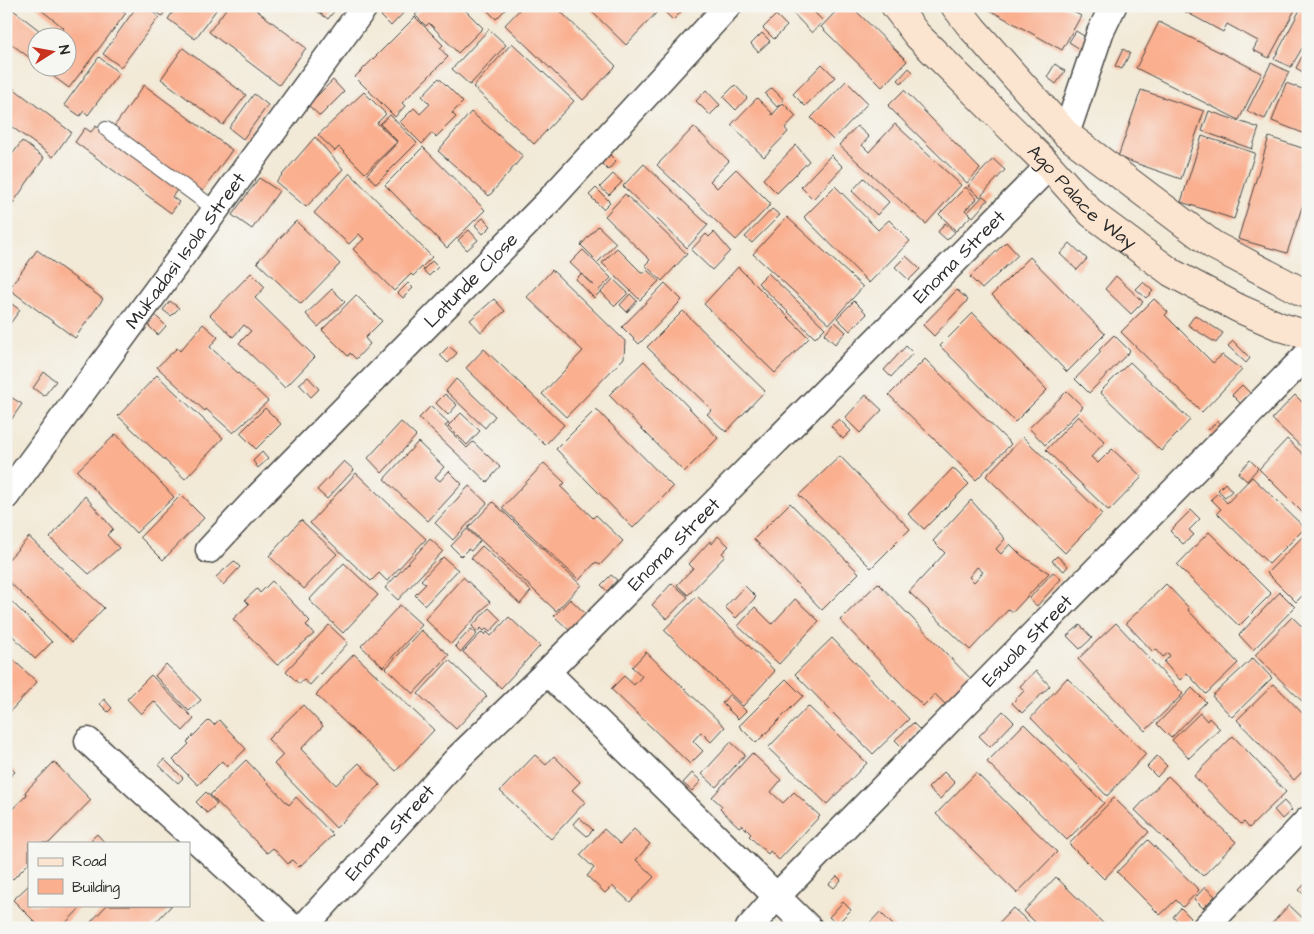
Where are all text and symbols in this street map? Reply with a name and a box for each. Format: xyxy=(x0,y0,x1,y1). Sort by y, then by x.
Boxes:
north arrow xyxy=(28,28,78,78)
text: N xyxy=(53,43,74,56)
street label: Ago Palace Way xyxy=(1021,138,1143,257)
street label: Mukadasi Isola Street xyxy=(119,167,252,335)
street label: Enoma Street xyxy=(907,203,1012,309)
street label: Latunde Close xyxy=(418,227,524,334)
street label: Enoma Street xyxy=(621,491,727,597)
street label: Esuola Street xyxy=(976,588,1079,693)
street label: Enoma Street xyxy=(339,778,441,887)
legend xyxy=(28,842,190,906)
text: Road xyxy=(72,851,107,872)
text: Building xyxy=(72,877,120,899)

